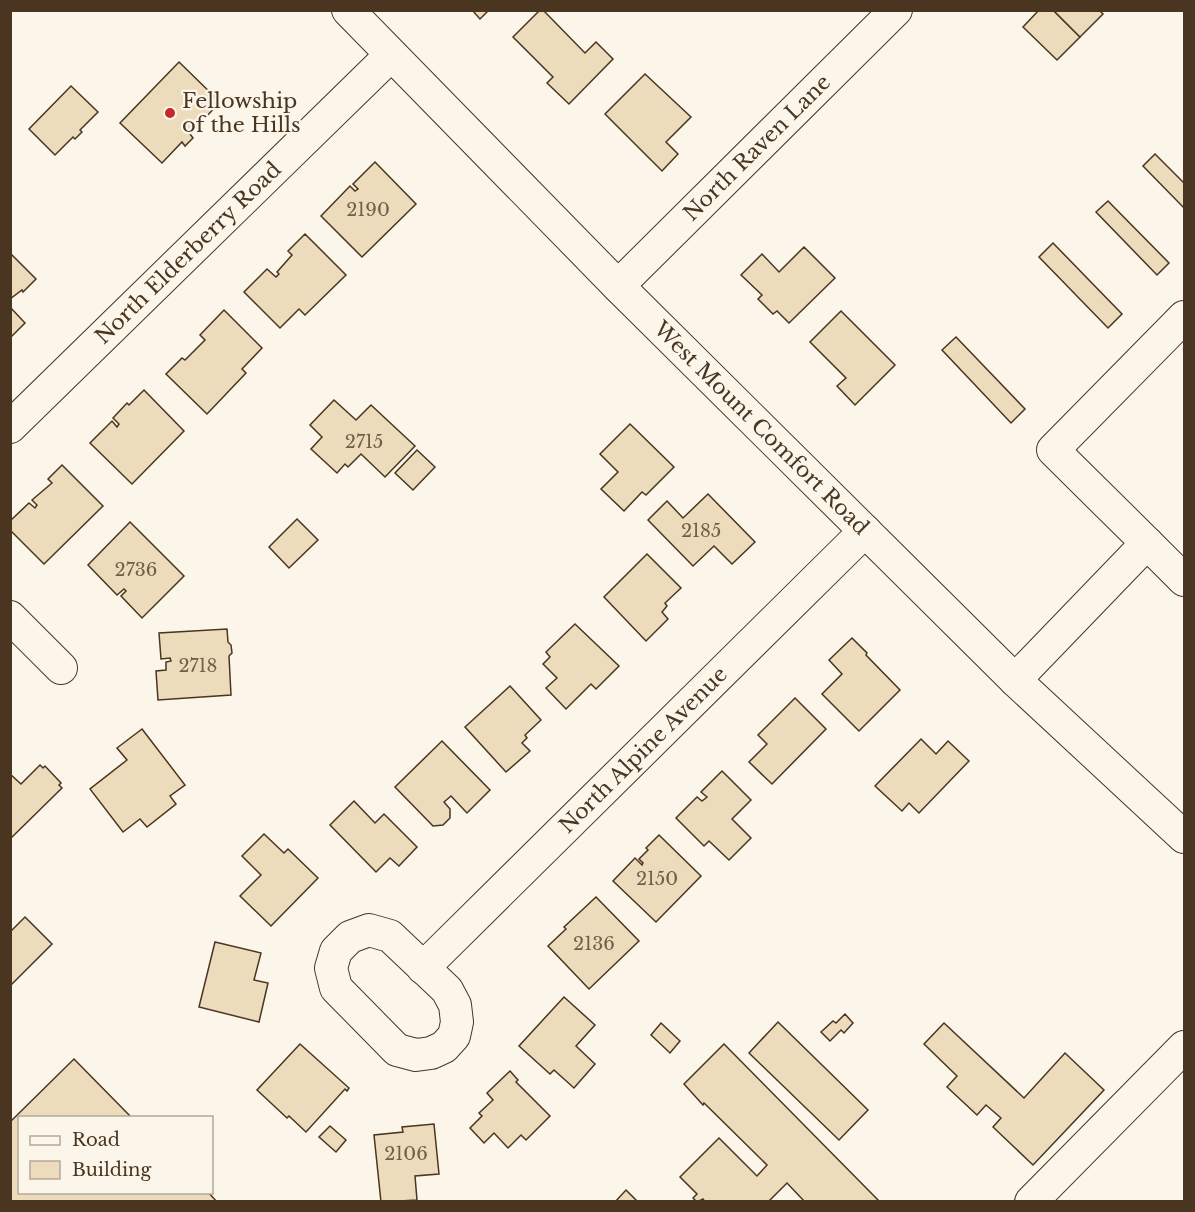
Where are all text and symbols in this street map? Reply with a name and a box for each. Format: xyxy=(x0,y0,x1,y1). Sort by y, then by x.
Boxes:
street label: North Raven Lane xyxy=(678,69,836,226)
place label: Fellowship of the Hills xyxy=(182,88,301,138)
marker: Fellowship of the Hills xyxy=(163,106,177,120)
street label: North Elderberry Road xyxy=(90,157,286,349)
house number: 2190 xyxy=(346,199,390,221)
street label: West Mount Comfort Road xyxy=(648,315,874,540)
house number: 2715 xyxy=(345,431,383,453)
house number: 2185 xyxy=(681,520,721,542)
house number: 2736 xyxy=(115,559,157,581)
house number: 2718 xyxy=(178,655,218,677)
street label: North Alpine Avenue xyxy=(554,661,733,839)
house number: 2150 xyxy=(636,868,678,890)
house number: 2136 xyxy=(573,933,615,955)
legend xyxy=(18,1116,213,1194)
text: Road xyxy=(72,1129,120,1151)
house number: 2106 xyxy=(384,1143,428,1165)
text: Building xyxy=(72,1159,151,1181)

